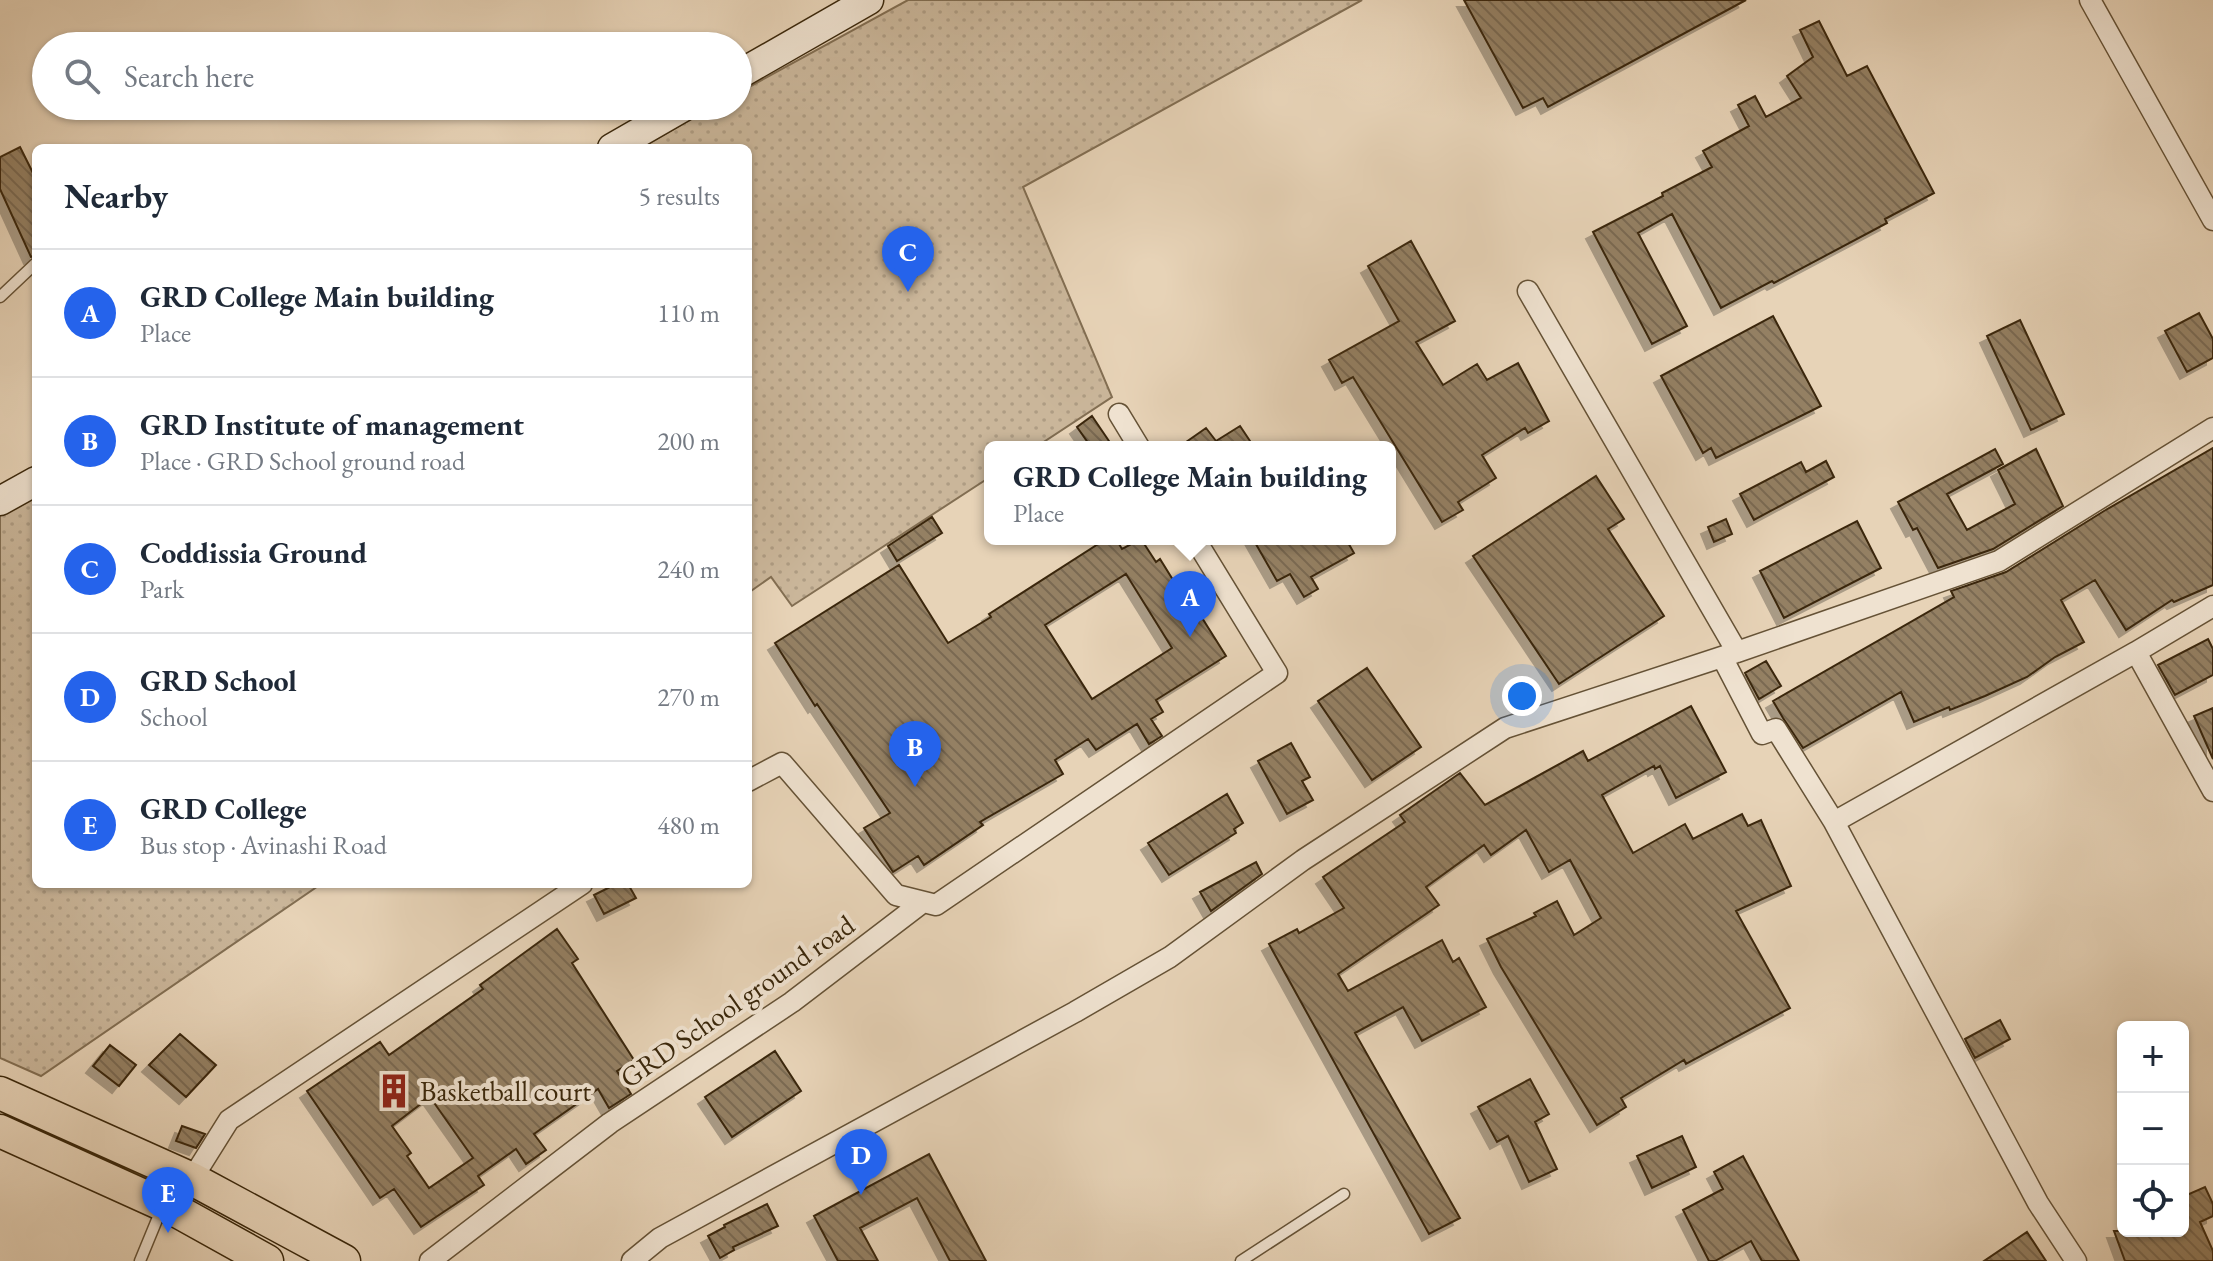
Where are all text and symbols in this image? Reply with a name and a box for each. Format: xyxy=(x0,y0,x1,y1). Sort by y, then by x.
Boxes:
search box xyxy=(32,32,752,120)
icon: search xyxy=(60,54,104,98)
text: Search here xyxy=(124,57,254,96)
text: Nearby xyxy=(64,174,168,218)
text: 5 results xyxy=(639,179,720,213)
pin: C xyxy=(882,226,934,292)
text: GRD College Main building xyxy=(140,277,494,316)
text: A xyxy=(81,296,99,330)
text: 110 m xyxy=(657,296,720,330)
text: Place xyxy=(140,316,191,350)
text: GRD Institute of management xyxy=(140,405,524,444)
text: B xyxy=(82,424,98,458)
text: 200 m xyxy=(657,424,720,458)
popup xyxy=(984,441,1396,545)
text: Place · GRD School ground road xyxy=(140,444,465,478)
text: GRD College Main building xyxy=(1013,457,1367,496)
text: Place xyxy=(1013,496,1064,530)
text: Coddissia Ground xyxy=(140,533,367,572)
text: C xyxy=(81,552,99,586)
text: 240 m xyxy=(657,552,720,586)
pin: A xyxy=(1164,571,1216,637)
text: Park xyxy=(140,572,184,606)
text: GRD School xyxy=(140,661,297,700)
your location xyxy=(1502,676,1542,716)
text: D xyxy=(80,680,100,714)
text: 270 m xyxy=(657,680,720,714)
text: School xyxy=(140,700,208,734)
pin: B xyxy=(889,721,941,787)
text: GRD College xyxy=(140,789,307,828)
text: E xyxy=(83,808,97,842)
text: 480 m xyxy=(657,808,720,842)
text: Bus stop · Avinashi Road xyxy=(140,828,387,862)
street label: GRD School ground road xyxy=(613,906,862,1096)
map controls xyxy=(2117,1021,2189,1237)
button: + xyxy=(2117,1021,2189,1093)
building icon: Basketball court xyxy=(375,1072,413,1110)
place label: Basketball court xyxy=(420,1073,591,1109)
button: − xyxy=(2117,1093,2189,1165)
pin: D xyxy=(835,1129,887,1195)
button: locate xyxy=(2117,1165,2189,1237)
pin: E xyxy=(142,1167,194,1233)

